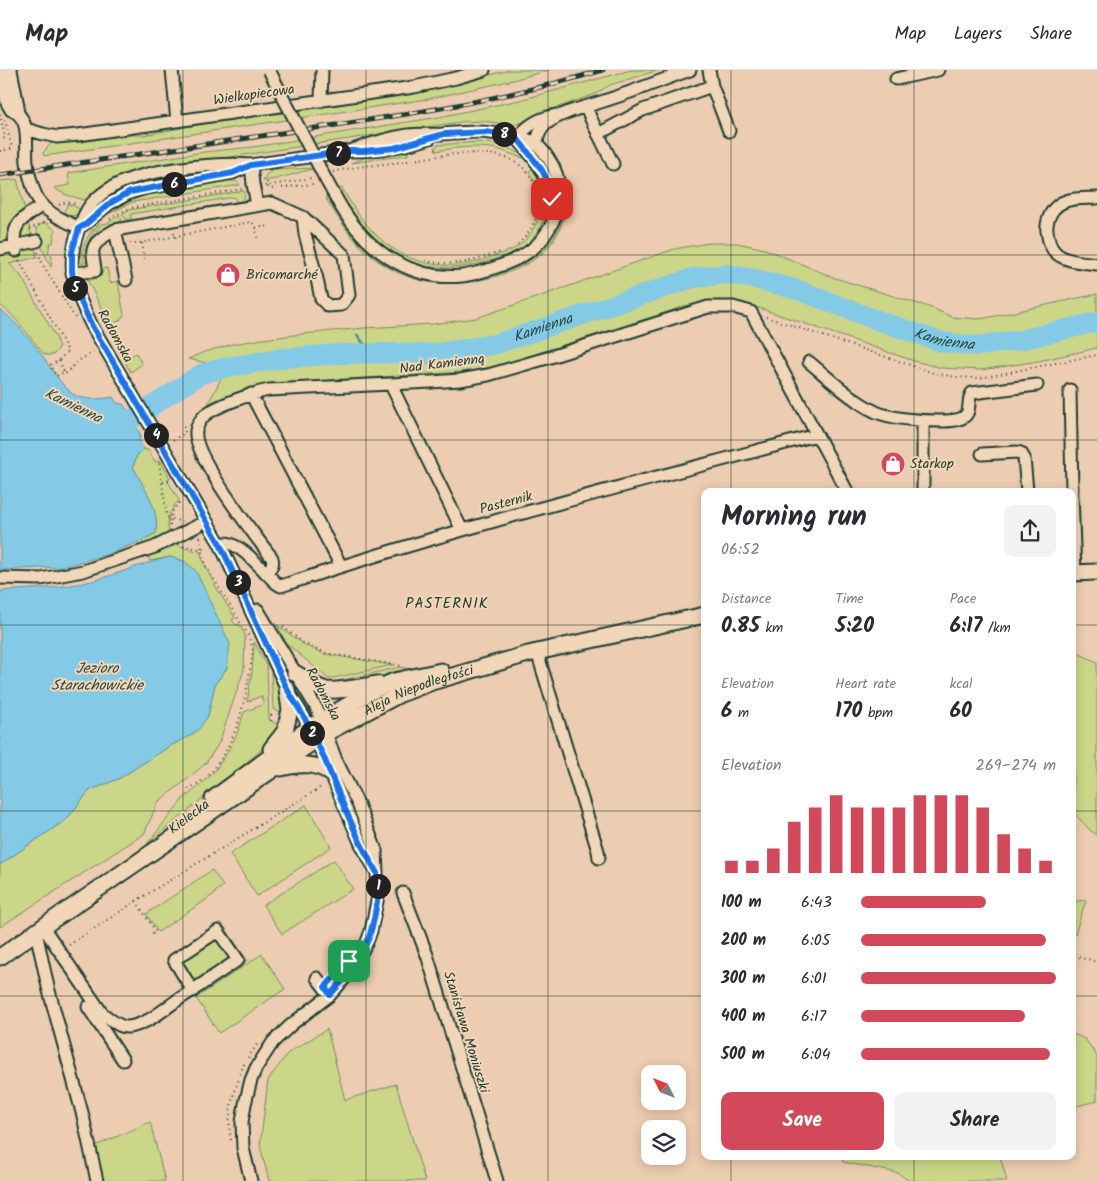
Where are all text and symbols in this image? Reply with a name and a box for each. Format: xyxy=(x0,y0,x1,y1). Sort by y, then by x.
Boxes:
text: Map xyxy=(25,15,68,54)
text: Map xyxy=(895,20,926,49)
text: Layers xyxy=(954,20,1002,49)
text: Share xyxy=(1030,20,1072,49)
street label: Wielkopiecowa xyxy=(212,78,296,112)
pin: 8 xyxy=(492,122,516,146)
text: 8 xyxy=(500,123,509,145)
pin: 7 xyxy=(326,140,350,166)
text: 7 xyxy=(335,142,342,164)
pin: 6 xyxy=(162,172,186,196)
text: 6 xyxy=(171,173,178,195)
pin xyxy=(531,178,573,220)
icon: check xyxy=(538,185,566,213)
shop icon: Bricomarché xyxy=(215,262,241,288)
place label: Bricomarché xyxy=(246,264,319,286)
pin: 5 xyxy=(62,276,88,300)
text: 5 xyxy=(72,277,79,299)
street label: Radomska xyxy=(91,305,139,367)
water label: Kamienna xyxy=(510,307,577,349)
water label: Kamienna xyxy=(911,322,976,358)
street label: Nad Kamienną xyxy=(398,348,486,380)
water label: Kamienna xyxy=(40,382,107,431)
pin: 4 xyxy=(144,422,168,448)
text: 4 xyxy=(153,424,160,446)
shop icon: Starkop xyxy=(880,451,906,477)
place label: Starkop xyxy=(910,453,954,475)
street label: Pasternik xyxy=(477,485,535,521)
text: Morning run xyxy=(721,495,867,540)
button: share xyxy=(1004,505,1056,557)
text: 06:52 xyxy=(721,537,760,562)
pin: 3 xyxy=(226,570,250,594)
text: 3 xyxy=(235,571,242,593)
text: Distance xyxy=(721,588,771,610)
text: Time xyxy=(835,588,864,610)
text: Pace xyxy=(950,588,976,610)
district label: PASTERNIK xyxy=(405,592,489,616)
text: 0.85 xyxy=(721,610,760,643)
text: 5:20 xyxy=(835,610,874,643)
text: 6:17 xyxy=(950,610,982,643)
text: km xyxy=(760,617,783,639)
text: /km xyxy=(982,617,1011,639)
water label: Jezioro Starachowickie xyxy=(51,657,144,698)
street label: Aleja Niepodległości xyxy=(360,659,477,722)
street label: Radomska xyxy=(300,663,346,725)
text: Elevation xyxy=(721,673,774,695)
text: Heart rate xyxy=(835,673,896,695)
text: kcal xyxy=(950,673,972,695)
text: 6 xyxy=(721,695,732,728)
text: 170 xyxy=(835,695,862,728)
text: 60 xyxy=(950,695,972,728)
text: m xyxy=(732,702,749,724)
text: bpm xyxy=(862,702,893,724)
pin: 2 xyxy=(300,720,324,746)
text: 2 xyxy=(308,722,317,744)
text: Elevation xyxy=(721,753,782,778)
text: 269–274 m xyxy=(976,753,1056,778)
street label: Kielecka xyxy=(164,794,214,840)
pin: 1 xyxy=(366,874,390,898)
text: 1 xyxy=(376,875,381,897)
text: 100 m xyxy=(721,890,762,915)
text: 6:43 xyxy=(801,890,832,915)
text: 200 m xyxy=(721,928,766,953)
text: 6:05 xyxy=(801,928,830,953)
pin xyxy=(328,940,370,982)
icon: arrive xyxy=(335,947,363,975)
text: 300 m xyxy=(721,966,765,991)
text: 6:01 xyxy=(801,966,827,991)
street label: Stanisława Moniuszki xyxy=(437,968,495,1096)
text: 400 m xyxy=(721,1004,765,1029)
text: 6:17 xyxy=(801,1004,826,1029)
text: 500 m xyxy=(721,1042,765,1067)
text: 6:04 xyxy=(801,1042,831,1067)
north arrow xyxy=(641,1065,686,1110)
map controls xyxy=(641,1065,686,1165)
button: Save xyxy=(721,1092,884,1150)
button: Share xyxy=(894,1092,1056,1150)
button: layers xyxy=(641,1120,686,1165)

